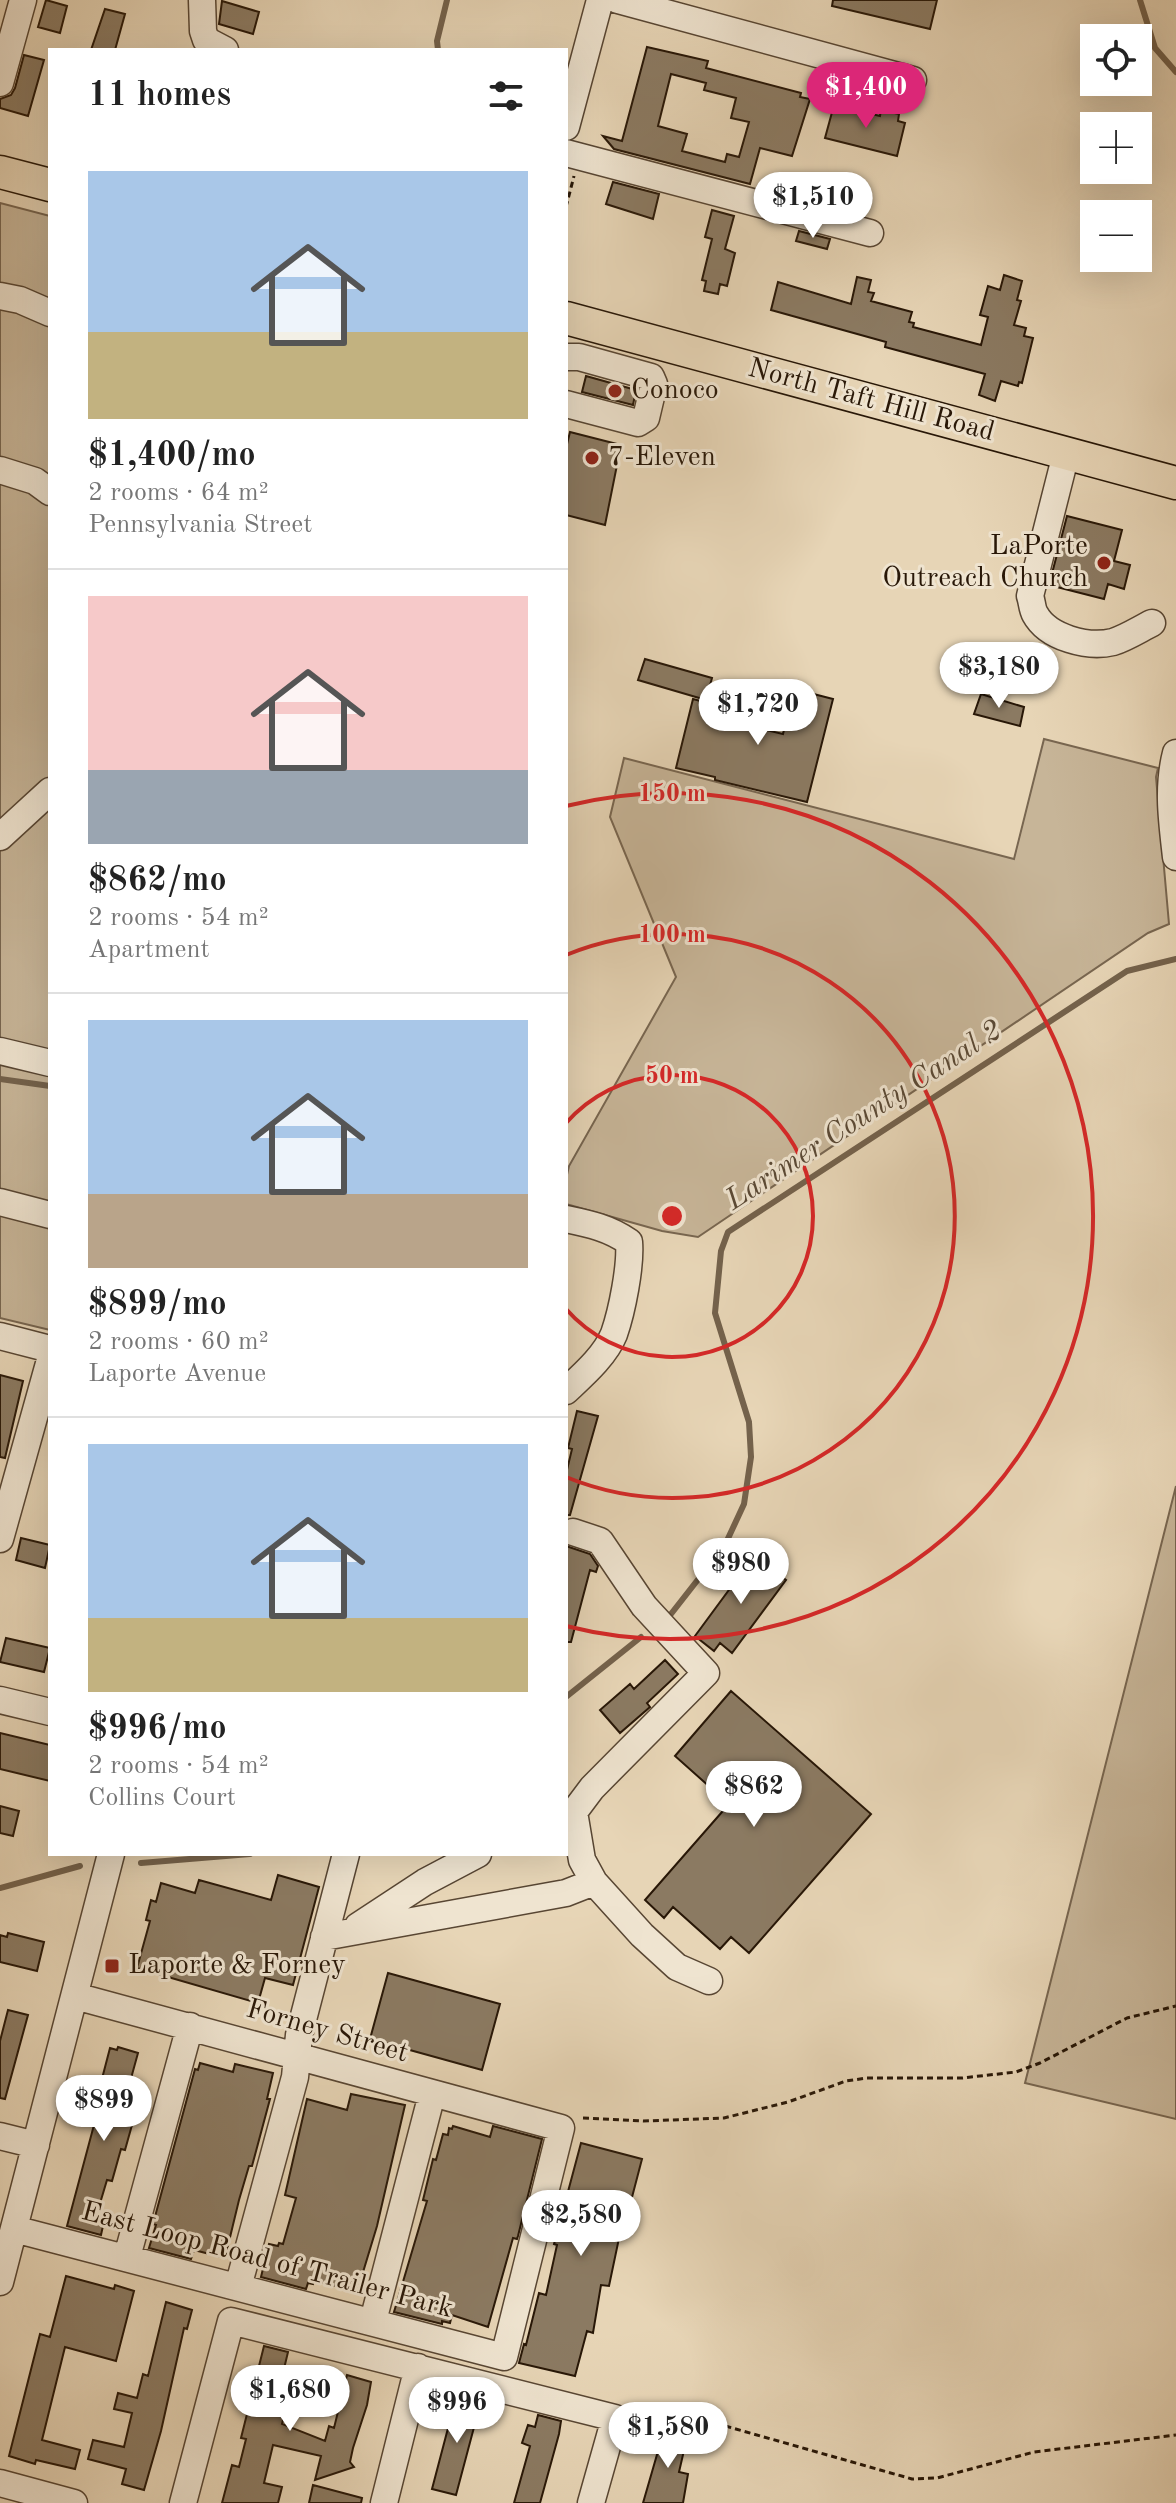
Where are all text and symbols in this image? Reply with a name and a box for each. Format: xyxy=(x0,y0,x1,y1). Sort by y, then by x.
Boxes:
map controls xyxy=(1080,24,1152,272)
button: locate xyxy=(1080,24,1152,96)
pin: $1,400 xyxy=(801,62,931,130)
icon: filters xyxy=(484,74,528,118)
text: $1,400 xyxy=(825,75,907,101)
text: 11 homes xyxy=(88,79,231,113)
button: + xyxy=(1080,112,1152,184)
pin: $1,510 xyxy=(748,172,878,240)
text: $1,510 xyxy=(772,185,854,211)
button: − xyxy=(1080,200,1152,272)
icon: home xyxy=(236,223,380,367)
street label: North Taft Hill Road xyxy=(745,355,997,447)
place label: Conoco xyxy=(631,377,719,405)
marker: Conoco xyxy=(606,382,624,400)
text: $1,400/mo xyxy=(88,439,256,473)
place label: 7-Eleven xyxy=(608,444,716,472)
marker: 7-Eleven xyxy=(583,449,601,467)
text: 2 rooms · 64 m² xyxy=(88,480,269,506)
text: Pennsylvania Street xyxy=(88,512,312,538)
place label: LaPorte Outreach Church xyxy=(882,533,1088,593)
marker: LaPorte Outreach Church xyxy=(1095,554,1113,572)
pin: $3,180 xyxy=(934,642,1064,710)
icon: home xyxy=(236,648,380,792)
text: $3,180 xyxy=(958,655,1040,681)
pin: $1,720 xyxy=(693,679,823,747)
text: $1,720 xyxy=(717,692,799,718)
text: 150 m xyxy=(638,782,706,807)
text: $862/mo xyxy=(88,864,227,898)
text: 2 rooms · 54 m² xyxy=(88,905,269,931)
text: 100 m xyxy=(638,924,706,948)
text: Apartment xyxy=(88,937,210,963)
water label: Larimer County Canal 2 xyxy=(720,1016,1008,1217)
text: 50 m xyxy=(645,1064,699,1089)
icon: home xyxy=(236,1072,380,1216)
centre of rings xyxy=(658,1202,686,1230)
text: $899/mo xyxy=(88,1288,227,1322)
text: 2 rooms · 60 m² xyxy=(88,1329,269,1355)
text: Laporte Avenue xyxy=(88,1361,266,1387)
icon: home xyxy=(236,1496,380,1640)
pin: $980 xyxy=(694,1538,788,1606)
text: $980 xyxy=(711,1551,771,1577)
text: $996/mo xyxy=(88,1712,227,1746)
text: 2 rooms · 54 m² xyxy=(88,1753,269,1779)
pin: $862 xyxy=(707,1761,801,1829)
text: $862 xyxy=(724,1774,784,1800)
text: Collins Court xyxy=(88,1785,236,1811)
place label: Laporte & Forney xyxy=(128,1952,346,1980)
marker: Laporte & Forney xyxy=(103,1957,121,1975)
street label: Forney Street xyxy=(243,1996,411,2068)
pin: $899 xyxy=(57,2075,151,2143)
text: $899 xyxy=(74,2088,134,2114)
pin: $2,580 xyxy=(516,2190,646,2258)
street label: East Loop Road of Trailer Park xyxy=(78,2198,456,2324)
text: $2,580 xyxy=(540,2203,622,2229)
pin: $1,680 xyxy=(225,2365,355,2433)
pin: $996 xyxy=(410,2377,504,2445)
text: $1,680 xyxy=(249,2378,331,2404)
text: $996 xyxy=(427,2390,487,2416)
pin: $1,580 xyxy=(603,2402,733,2470)
text: $1,580 xyxy=(627,2415,709,2441)

